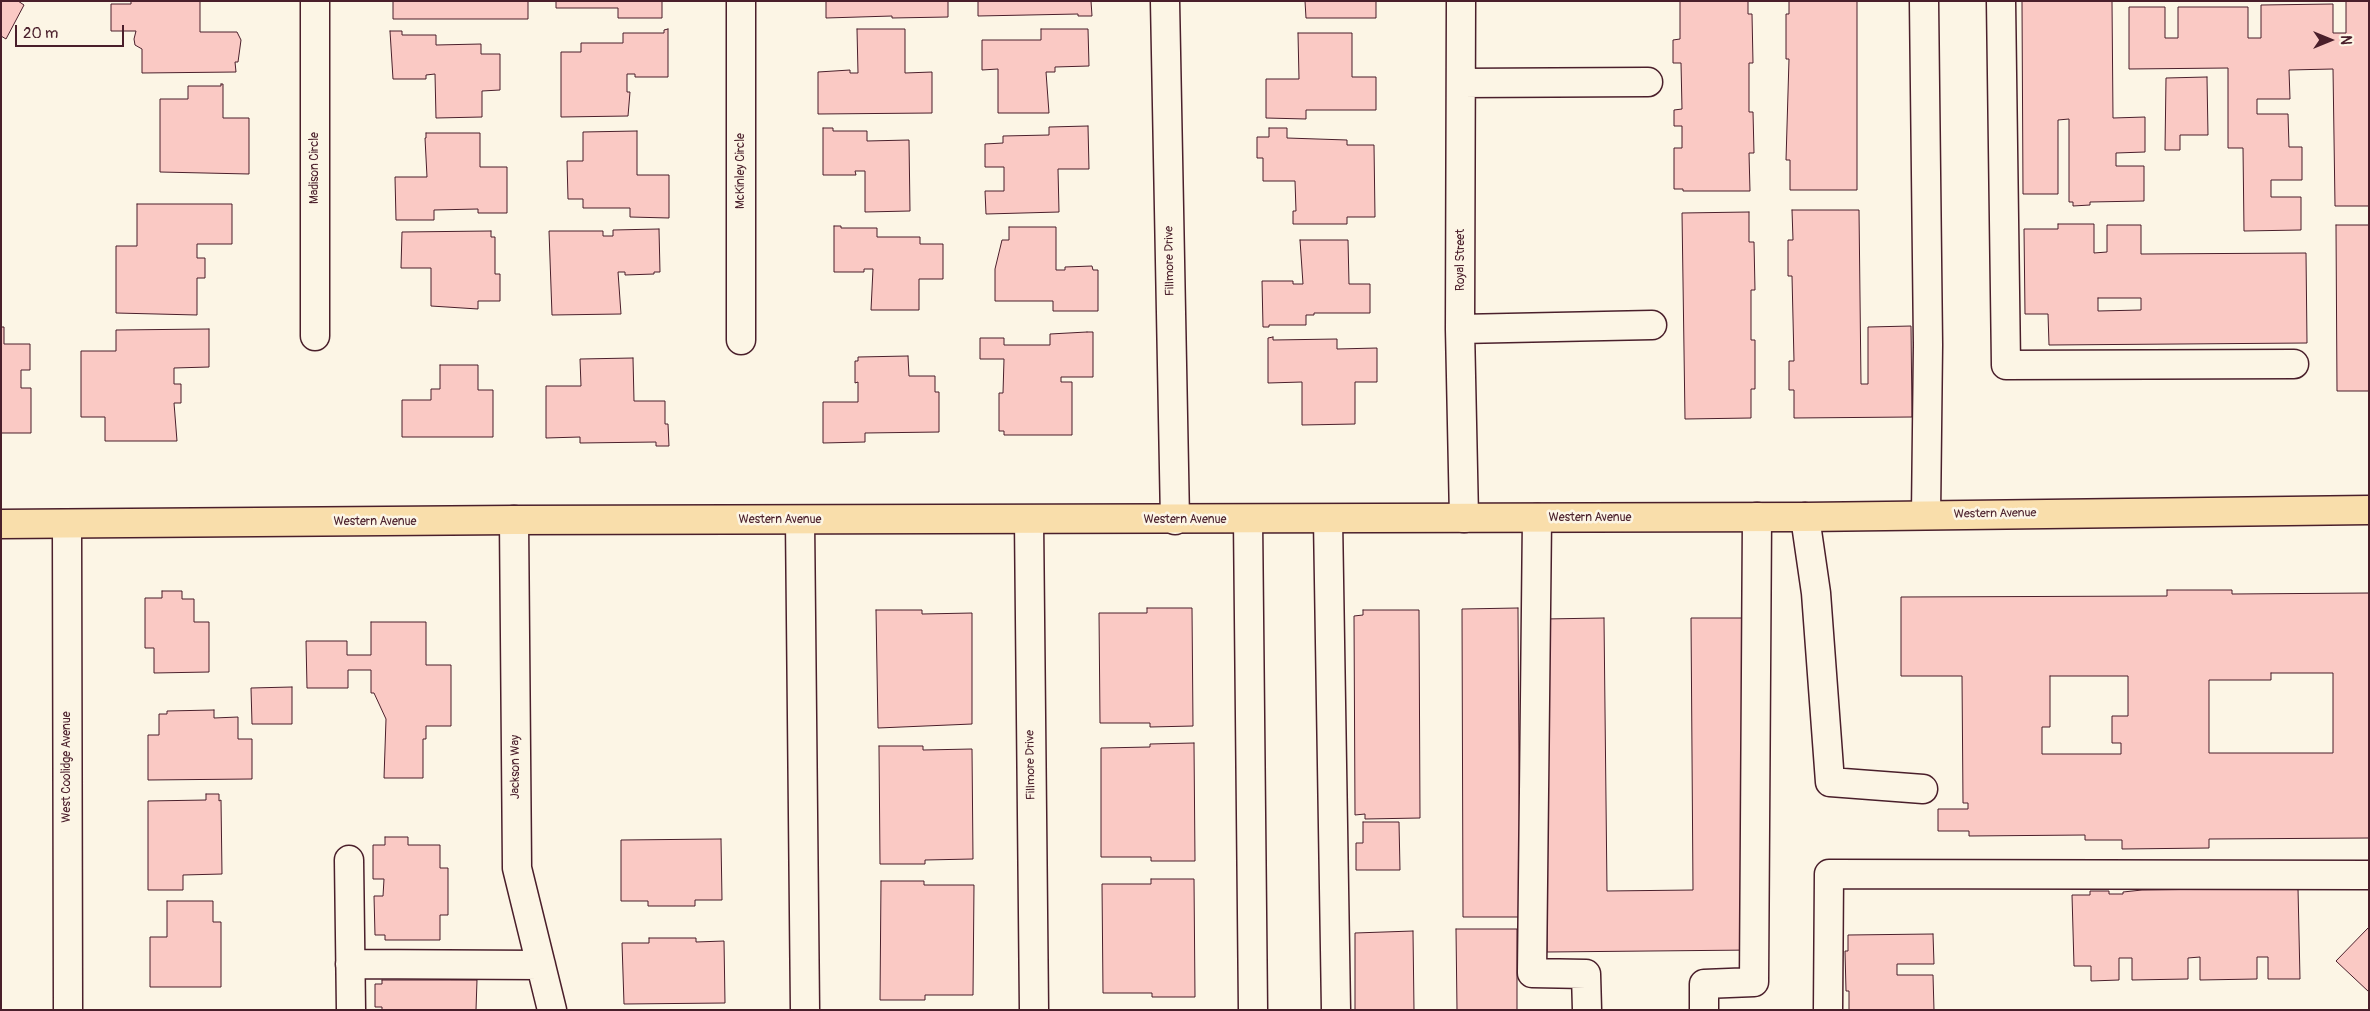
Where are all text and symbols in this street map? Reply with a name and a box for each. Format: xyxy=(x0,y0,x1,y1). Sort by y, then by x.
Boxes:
scale bar xyxy=(18,15,126,47)
north arrow xyxy=(2305,15,2355,65)
text: 20 m xyxy=(23,24,58,43)
text: N xyxy=(2337,35,2354,45)
street label: Madison Circle xyxy=(308,132,322,204)
street label: McKinley Circle xyxy=(734,133,748,209)
street label: Fillmore Drive xyxy=(1162,226,1178,296)
street label: Royal Street xyxy=(1454,229,1468,291)
street label: Western Avenue xyxy=(1953,506,2037,522)
street label: Western Avenue xyxy=(1549,511,1631,525)
street label: Western Avenue xyxy=(739,513,821,527)
street label: Western Avenue xyxy=(1144,513,1226,527)
street label: Western Avenue xyxy=(334,515,416,529)
street label: West Coolidge Avenue xyxy=(60,711,74,823)
street label: Fillmore Drive xyxy=(1023,730,1039,800)
street label: Jackson Way xyxy=(509,735,523,799)

